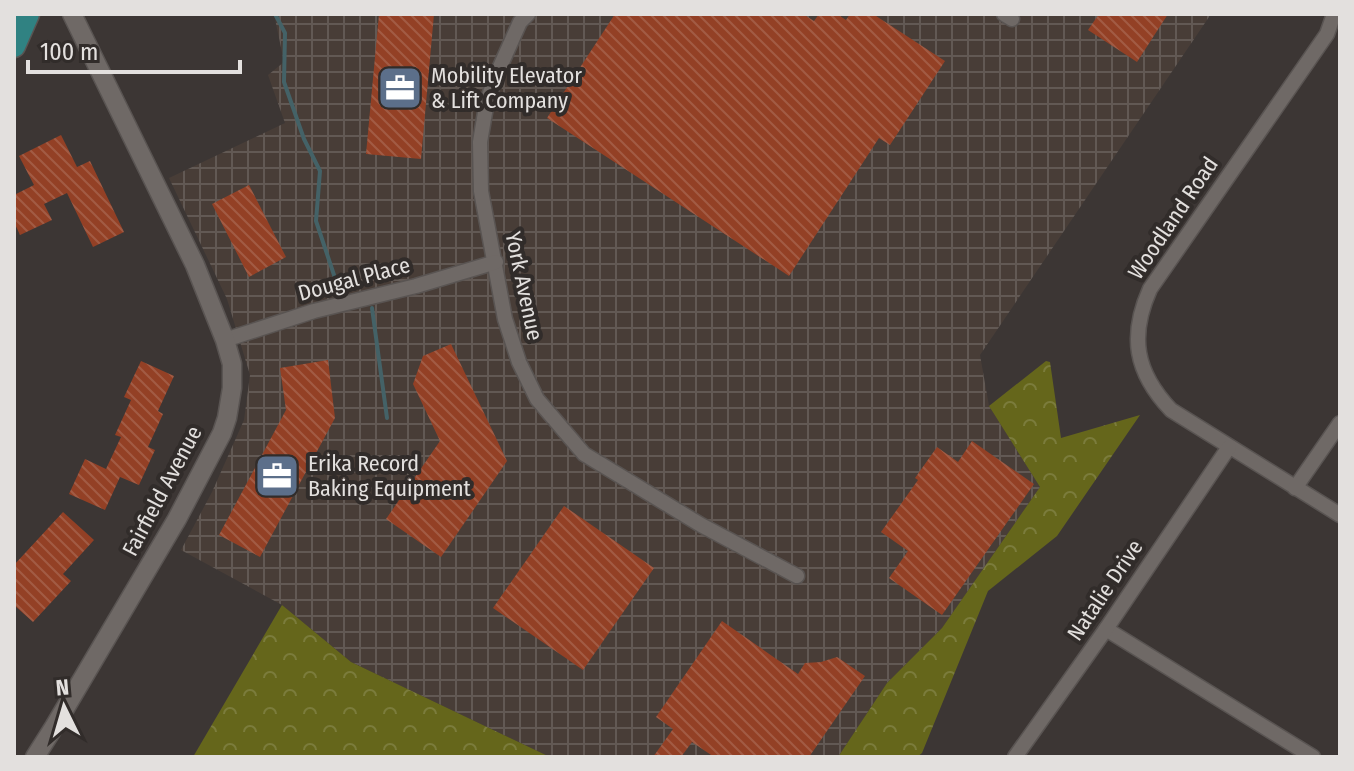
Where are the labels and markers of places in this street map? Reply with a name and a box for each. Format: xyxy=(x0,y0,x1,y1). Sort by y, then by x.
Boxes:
place label: Mobility Elevator & Lift Company xyxy=(431,62,582,114)
office icon: Mobility Elevator & Lift Company xyxy=(376,64,424,112)
place label: Erika Record Baking Equipment xyxy=(308,450,472,502)
office icon: Erika Record Baking Equipment xyxy=(253,452,301,500)

